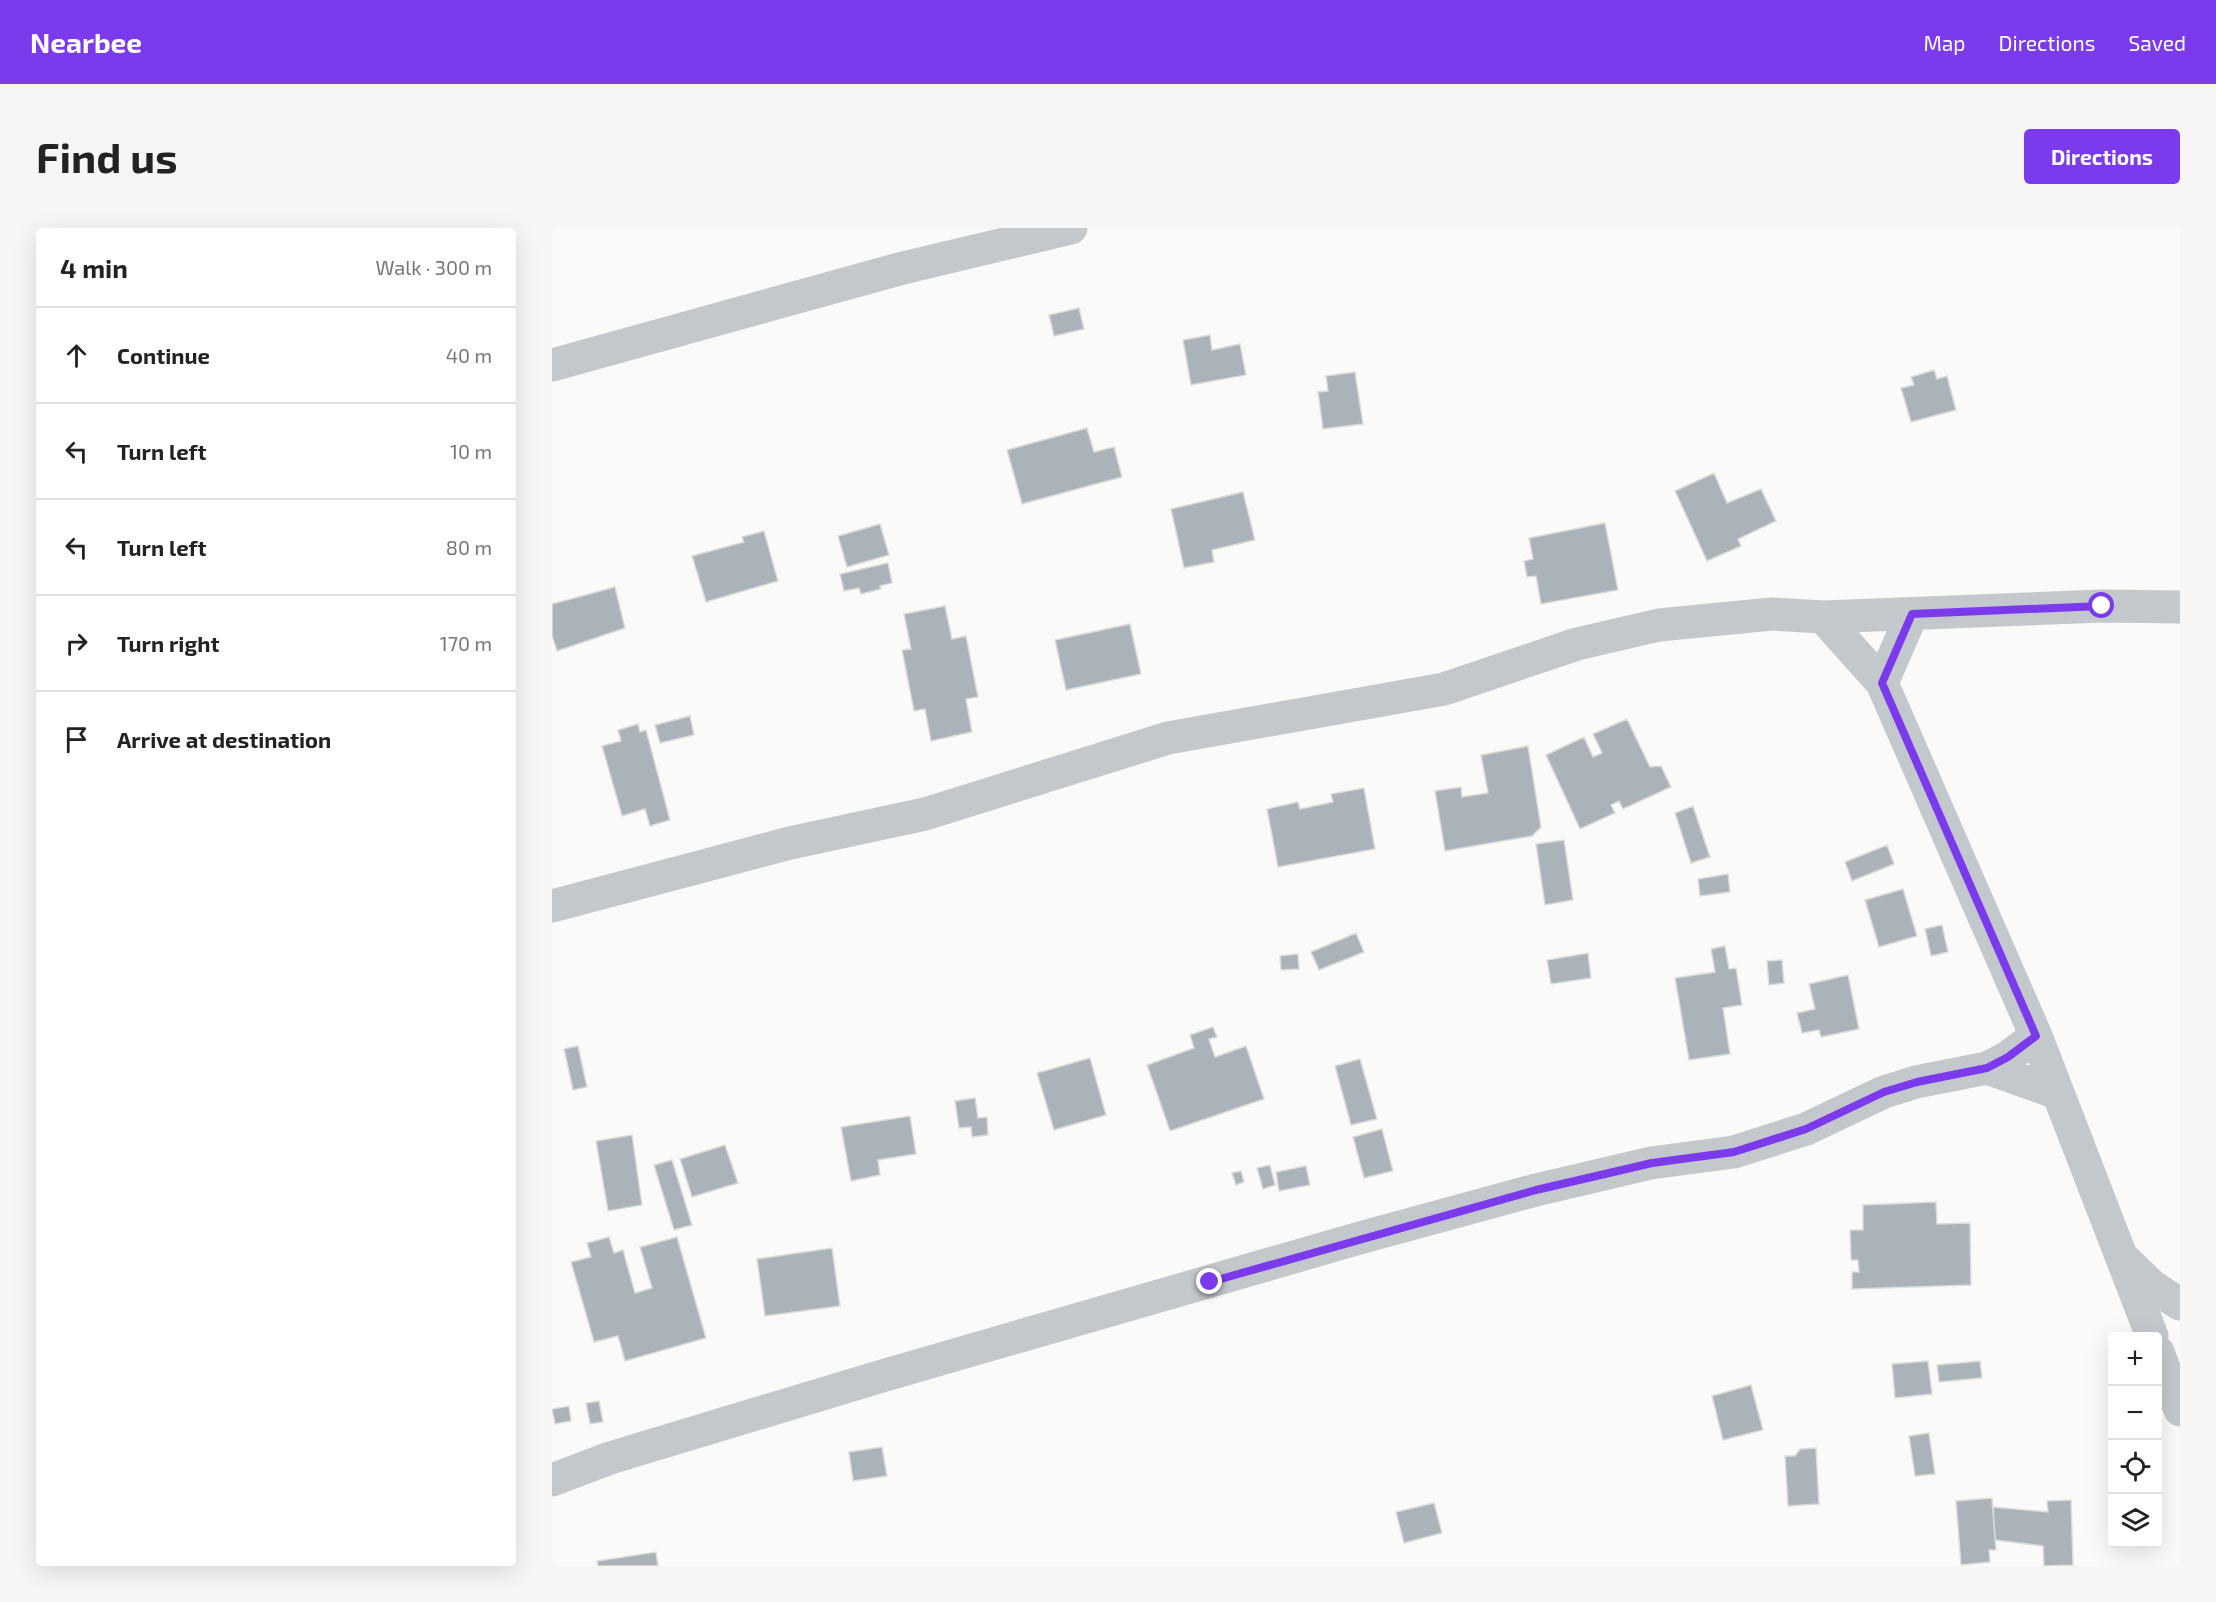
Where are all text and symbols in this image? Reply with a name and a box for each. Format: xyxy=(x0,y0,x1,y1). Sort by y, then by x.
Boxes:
text: Nearbee xyxy=(30,25,142,59)
text: Map xyxy=(1923,30,1966,55)
text: Directions xyxy=(1999,30,2095,55)
text: Saved xyxy=(2128,30,2186,55)
button: Directions xyxy=(2024,129,2180,184)
text: Find us xyxy=(36,131,178,181)
text: 4 min xyxy=(60,252,128,283)
text: Walk · 300 m xyxy=(376,255,492,279)
icon: ahead xyxy=(60,339,93,372)
text: Continue xyxy=(117,342,210,368)
text: 40 m xyxy=(446,343,492,367)
icon: left xyxy=(60,435,93,468)
text: Turn left xyxy=(117,438,206,464)
text: 10 m xyxy=(450,439,492,463)
icon: left xyxy=(60,531,93,564)
text: Turn left xyxy=(117,534,206,560)
text: 80 m xyxy=(446,535,492,559)
route start xyxy=(2088,592,2114,618)
icon: right xyxy=(60,627,93,660)
text: Turn right xyxy=(117,630,219,656)
text: 170 m xyxy=(440,631,492,655)
icon: arrive xyxy=(60,723,93,756)
text: Arrive at destination xyxy=(117,726,331,752)
route end xyxy=(1196,1268,1222,1294)
map controls xyxy=(2108,1332,2162,1548)
button: + xyxy=(2108,1332,2162,1386)
button: − xyxy=(2108,1386,2162,1440)
button: locate xyxy=(2108,1440,2162,1494)
button: layers xyxy=(2108,1494,2162,1548)

